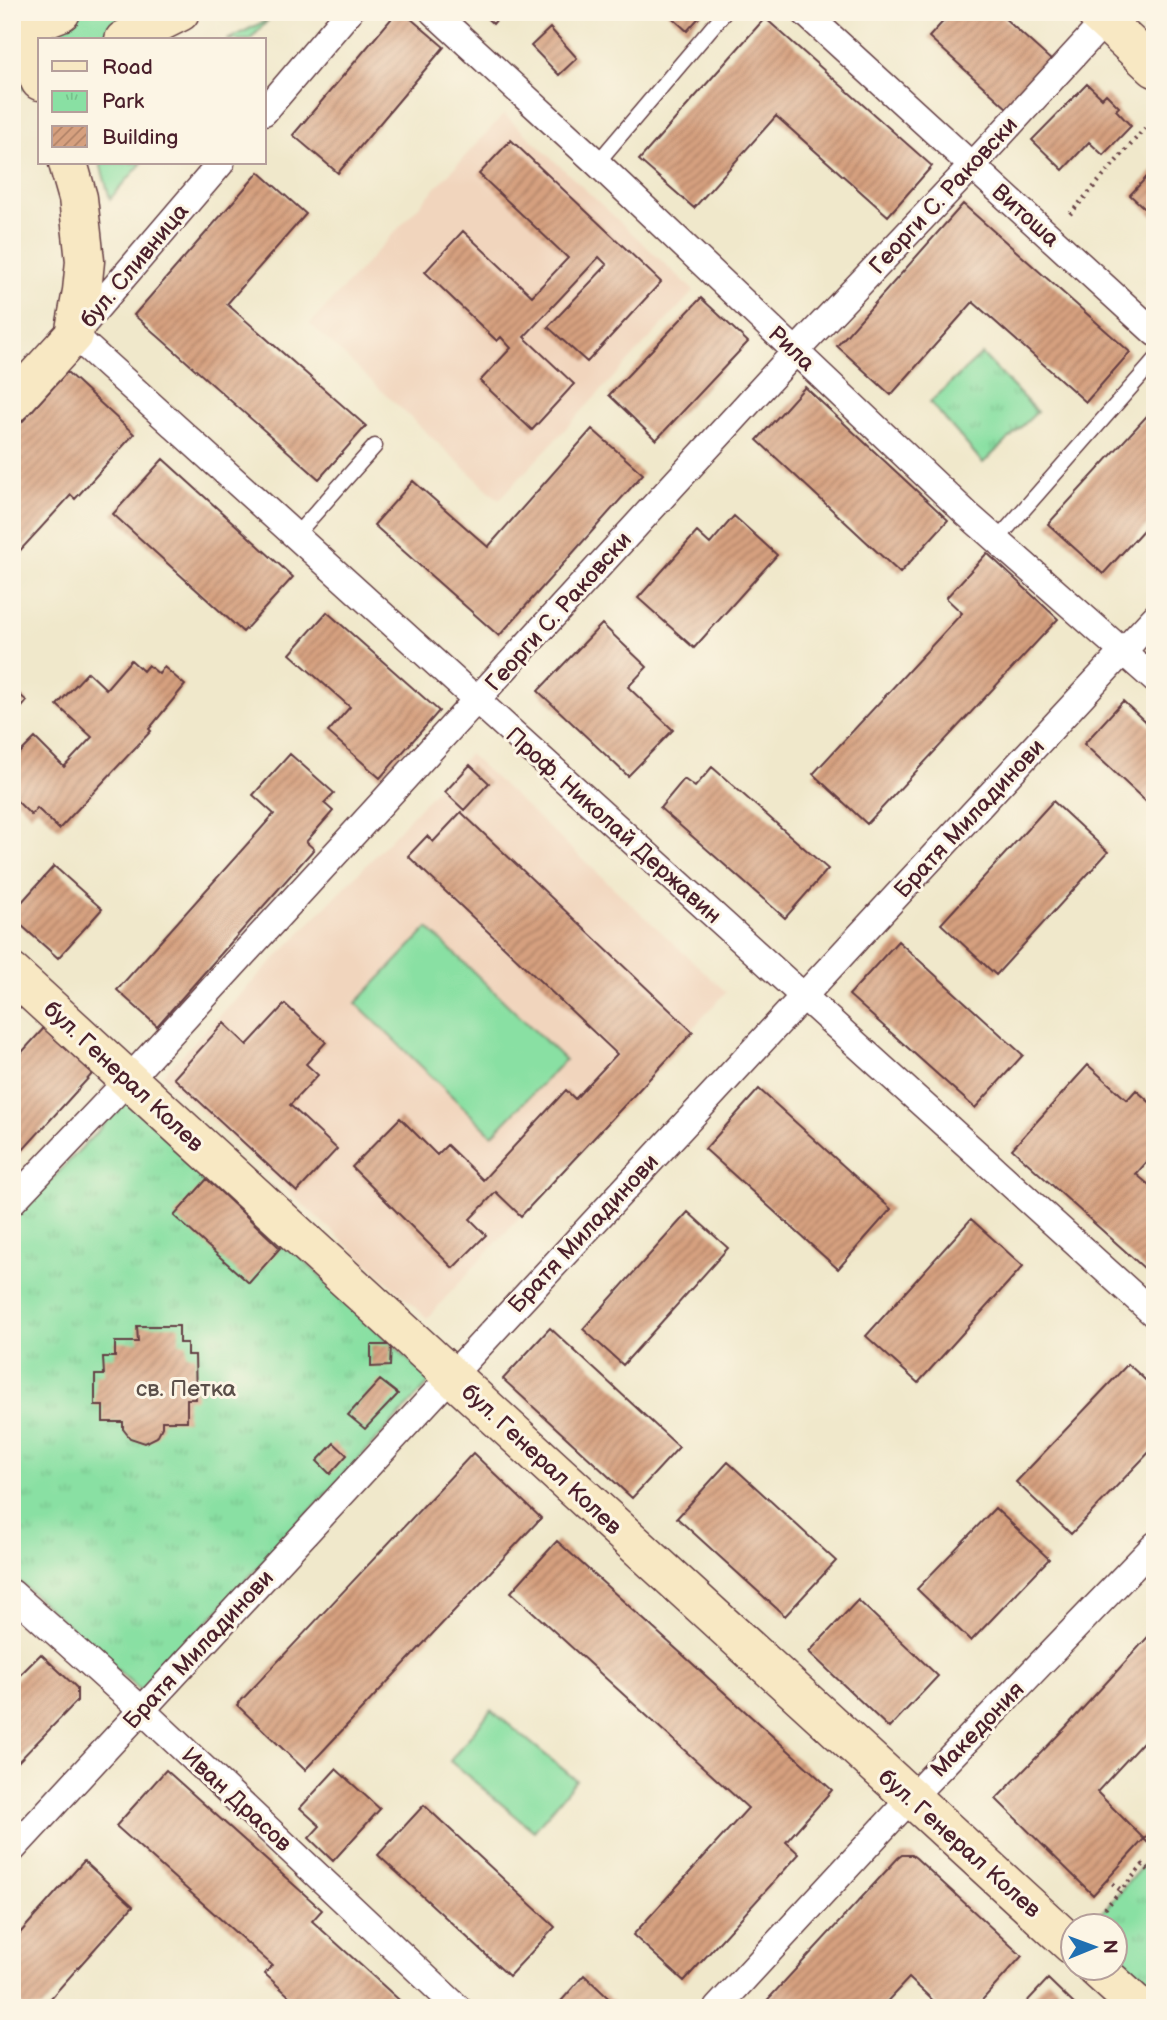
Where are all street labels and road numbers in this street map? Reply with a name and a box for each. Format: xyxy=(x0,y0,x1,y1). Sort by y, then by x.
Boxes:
street label: Георги С. Раковски xyxy=(864,111,1024,280)
street label: Витоша xyxy=(986,178,1065,254)
street label: бул. Сливница xyxy=(75,198,195,333)
street label: Рила xyxy=(762,320,821,378)
street label: Георги С. Раковски xyxy=(480,526,638,697)
street label: Проф. Николай Державин xyxy=(500,722,727,930)
street label: Братя Миладинови xyxy=(889,733,1051,904)
street label: бул. Генерал Колев xyxy=(37,995,209,1158)
street label: Братя Миладинови xyxy=(503,1148,665,1319)
street label: бул. Генерал Колев xyxy=(455,1378,627,1541)
street label: Братя Миладинови xyxy=(118,1564,280,1735)
street label: Македония xyxy=(925,1676,1030,1783)
street label: Иван Драсов xyxy=(176,1742,297,1858)
street label: бул. Генерал Колев xyxy=(872,1764,1046,1924)

